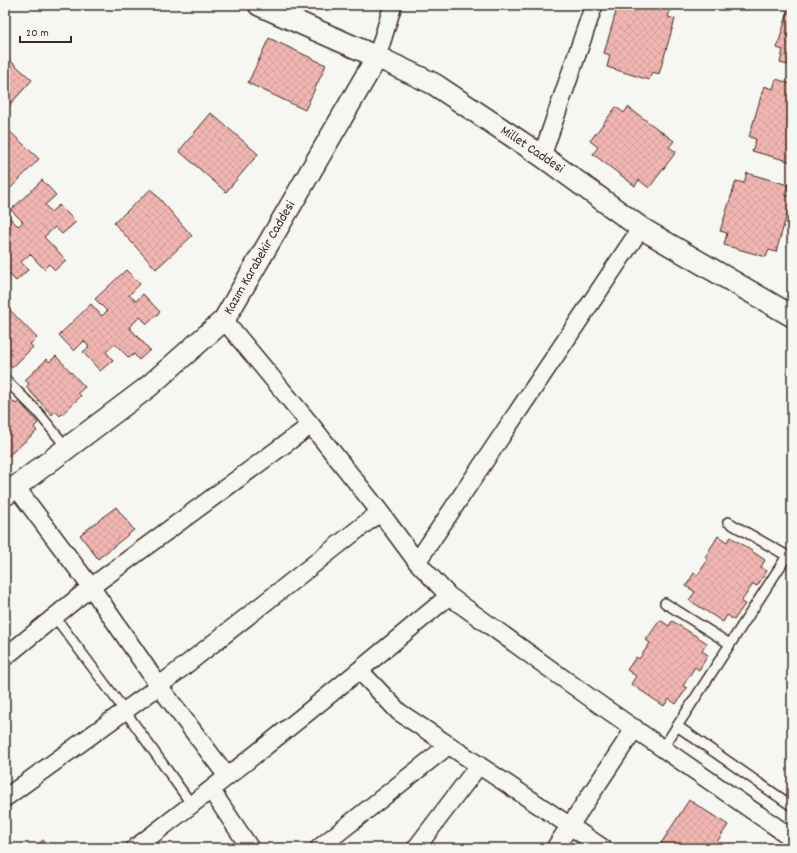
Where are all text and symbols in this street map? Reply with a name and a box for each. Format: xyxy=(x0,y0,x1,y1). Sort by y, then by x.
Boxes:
scale bar xyxy=(20,18,71,44)
text: 20 m xyxy=(26,25,49,42)
street label: Millet Caddesi xyxy=(496,121,568,179)
street label: Kazım Karabekir Caddesi xyxy=(219,197,301,319)

